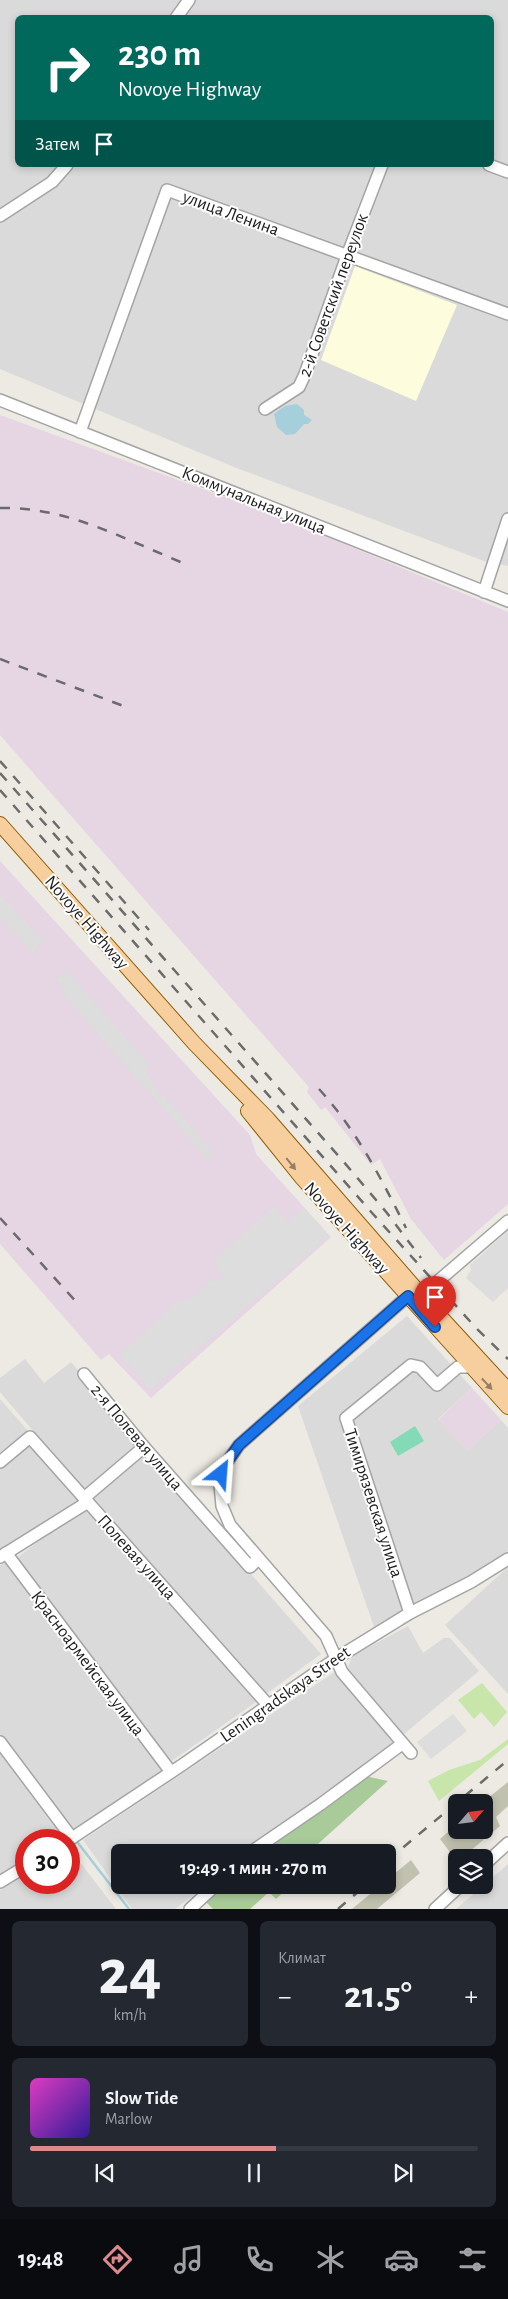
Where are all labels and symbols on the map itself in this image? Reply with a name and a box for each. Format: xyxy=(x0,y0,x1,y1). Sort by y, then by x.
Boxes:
street label: улица Ленина xyxy=(179,188,281,240)
street label: 2-й Советский переулок xyxy=(296,211,372,379)
street label: Коммунальная улица xyxy=(179,464,328,538)
street label: Novoye Highway xyxy=(41,873,132,973)
one-way arrow xyxy=(285,1157,296,1170)
street label: Novoye Highway xyxy=(300,1179,392,1278)
pin xyxy=(414,1276,456,1327)
one-way arrow xyxy=(481,1378,493,1390)
street label: 2-я Полевая улица xyxy=(87,1381,186,1494)
street label: Тимирязевская улица xyxy=(341,1427,406,1580)
position arrow xyxy=(194,1447,246,1499)
street label: Полевая улица xyxy=(94,1512,179,1604)
street label: Красноармейская улица xyxy=(27,1588,147,1739)
street label: Leningradskaya Street xyxy=(217,1643,354,1746)
north arrow xyxy=(448,1794,492,1839)
speed limit sign: 30 xyxy=(15,1829,80,1894)

